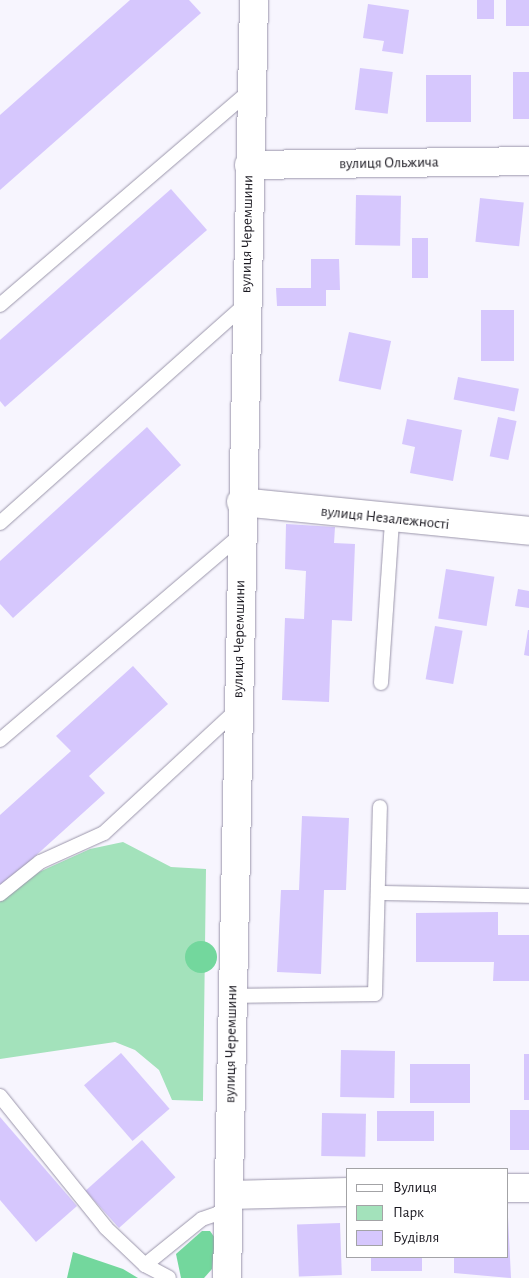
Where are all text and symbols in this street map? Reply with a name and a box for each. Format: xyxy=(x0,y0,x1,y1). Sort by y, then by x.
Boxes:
street label: вулиця Ольжича xyxy=(339,153,439,173)
street label: вулиця Черемшини xyxy=(237,175,257,293)
street label: вулиця Незалежності xyxy=(320,502,450,534)
street label: вулиця Черемшини xyxy=(229,580,249,698)
street label: вулиця Черемшини xyxy=(221,985,241,1103)
legend xyxy=(346,1168,509,1258)
text: Вулиця xyxy=(393,1180,437,1195)
text: Парк xyxy=(393,1205,424,1220)
text: Будівля xyxy=(393,1230,439,1245)

